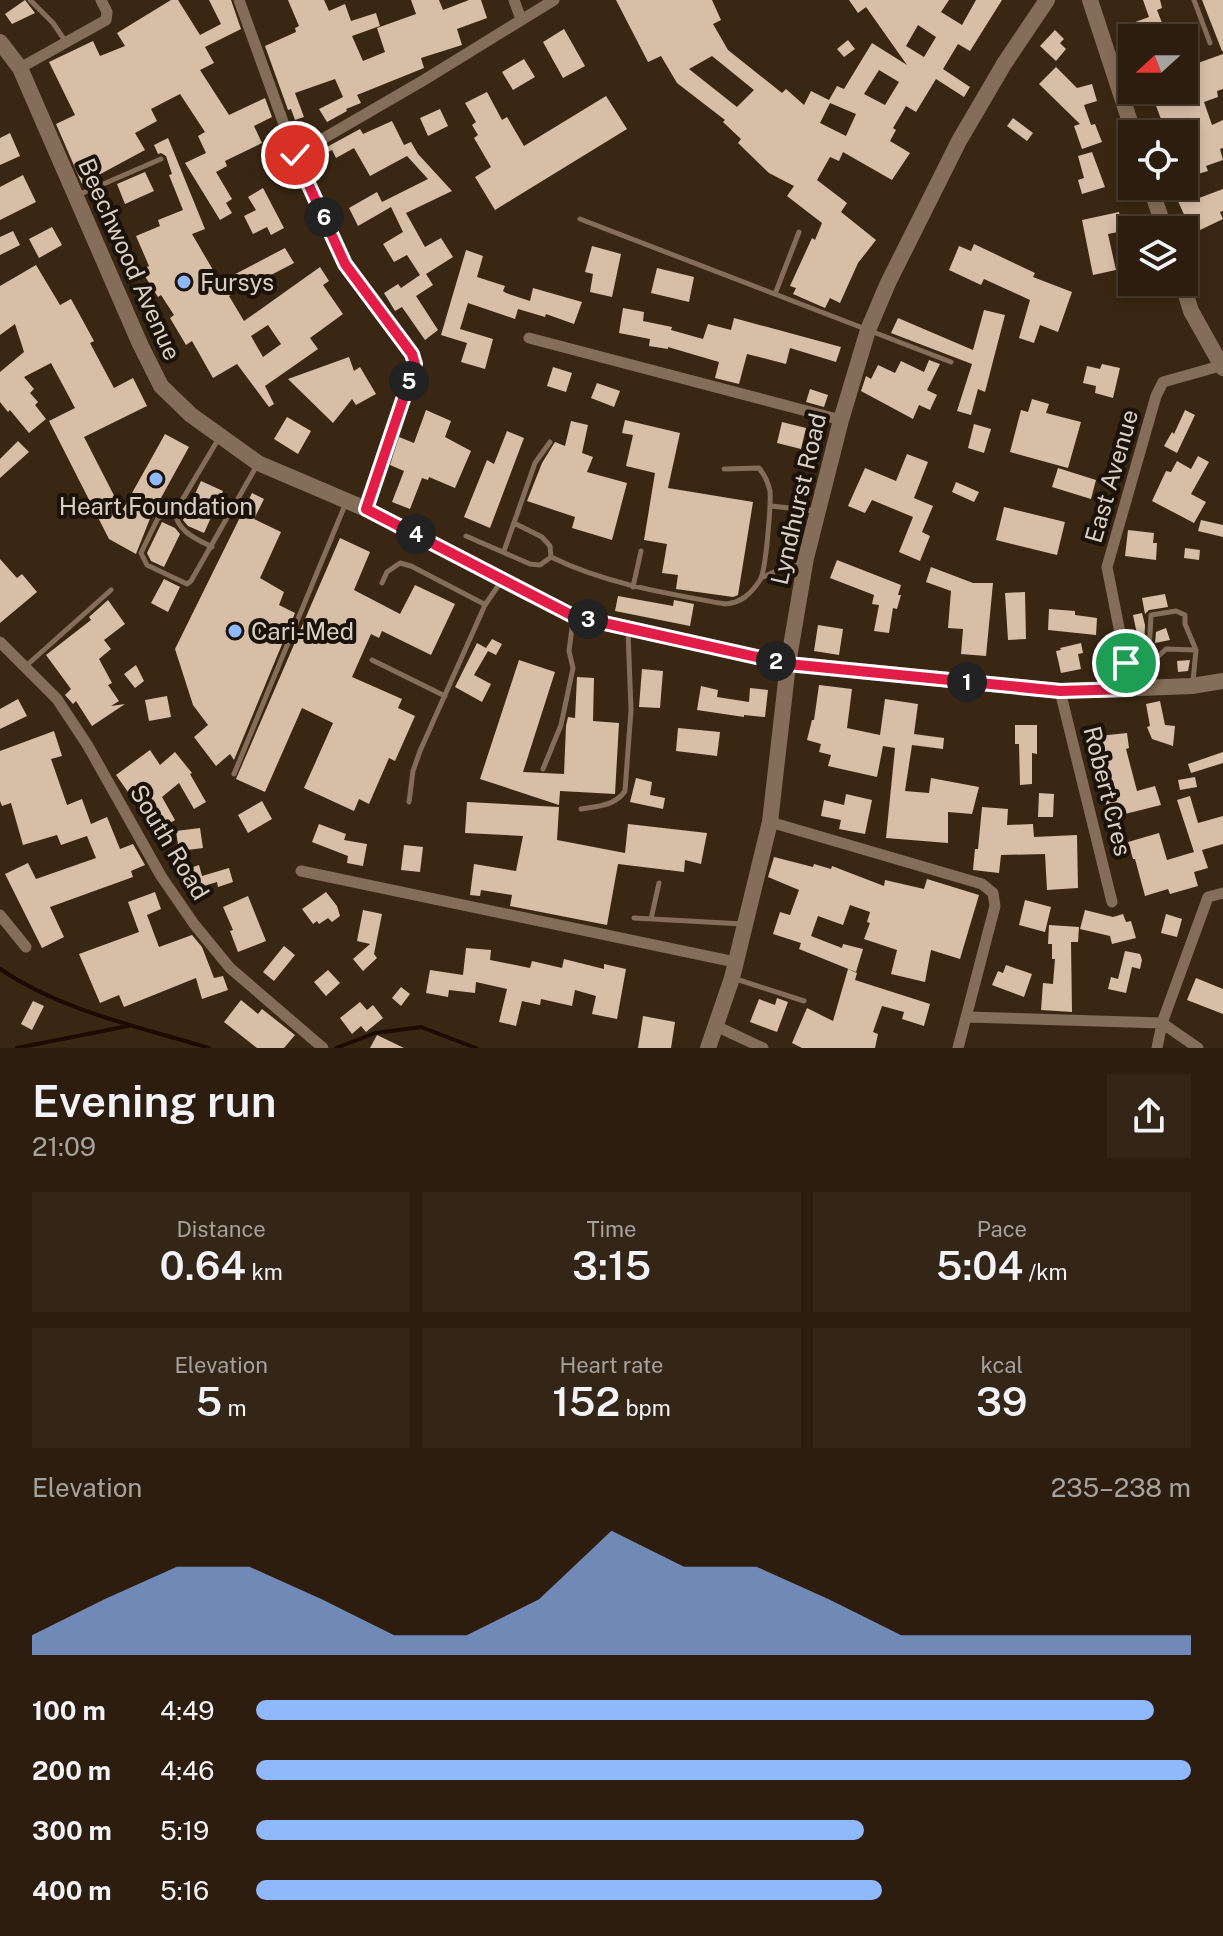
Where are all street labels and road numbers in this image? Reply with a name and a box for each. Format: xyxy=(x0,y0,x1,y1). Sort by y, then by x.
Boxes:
street label: Beechwood Avenue xyxy=(73,154,187,364)
street label: East Avenue xyxy=(1079,406,1143,546)
street label: Lyndhurst Road xyxy=(765,410,831,588)
street label: Robert Cres xyxy=(1078,723,1138,859)
street label: South Road xyxy=(125,779,215,905)

